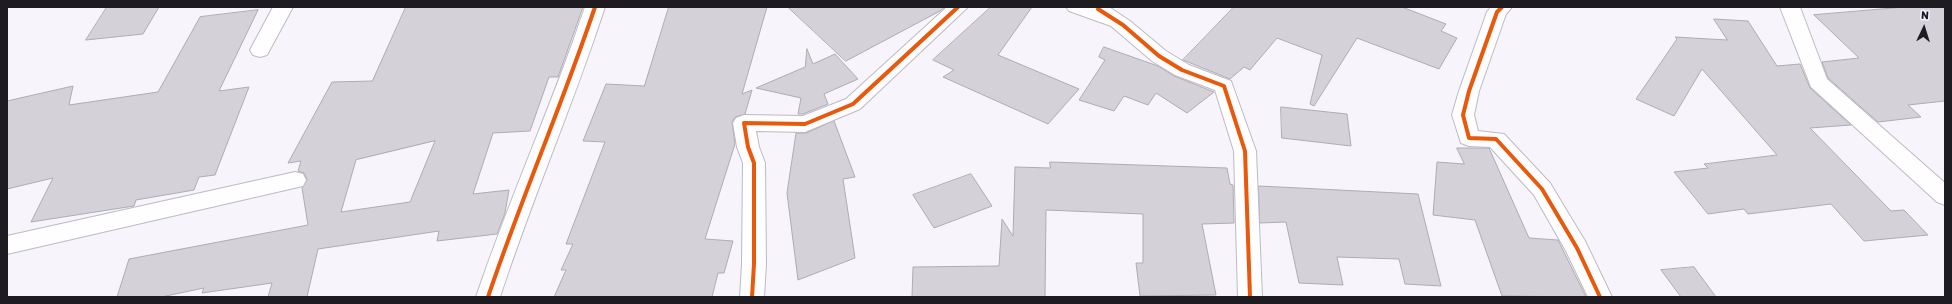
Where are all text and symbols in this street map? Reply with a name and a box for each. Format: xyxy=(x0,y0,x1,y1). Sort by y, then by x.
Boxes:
north arrow xyxy=(1904,8,1944,48)
text: N xyxy=(1920,9,1929,22)

